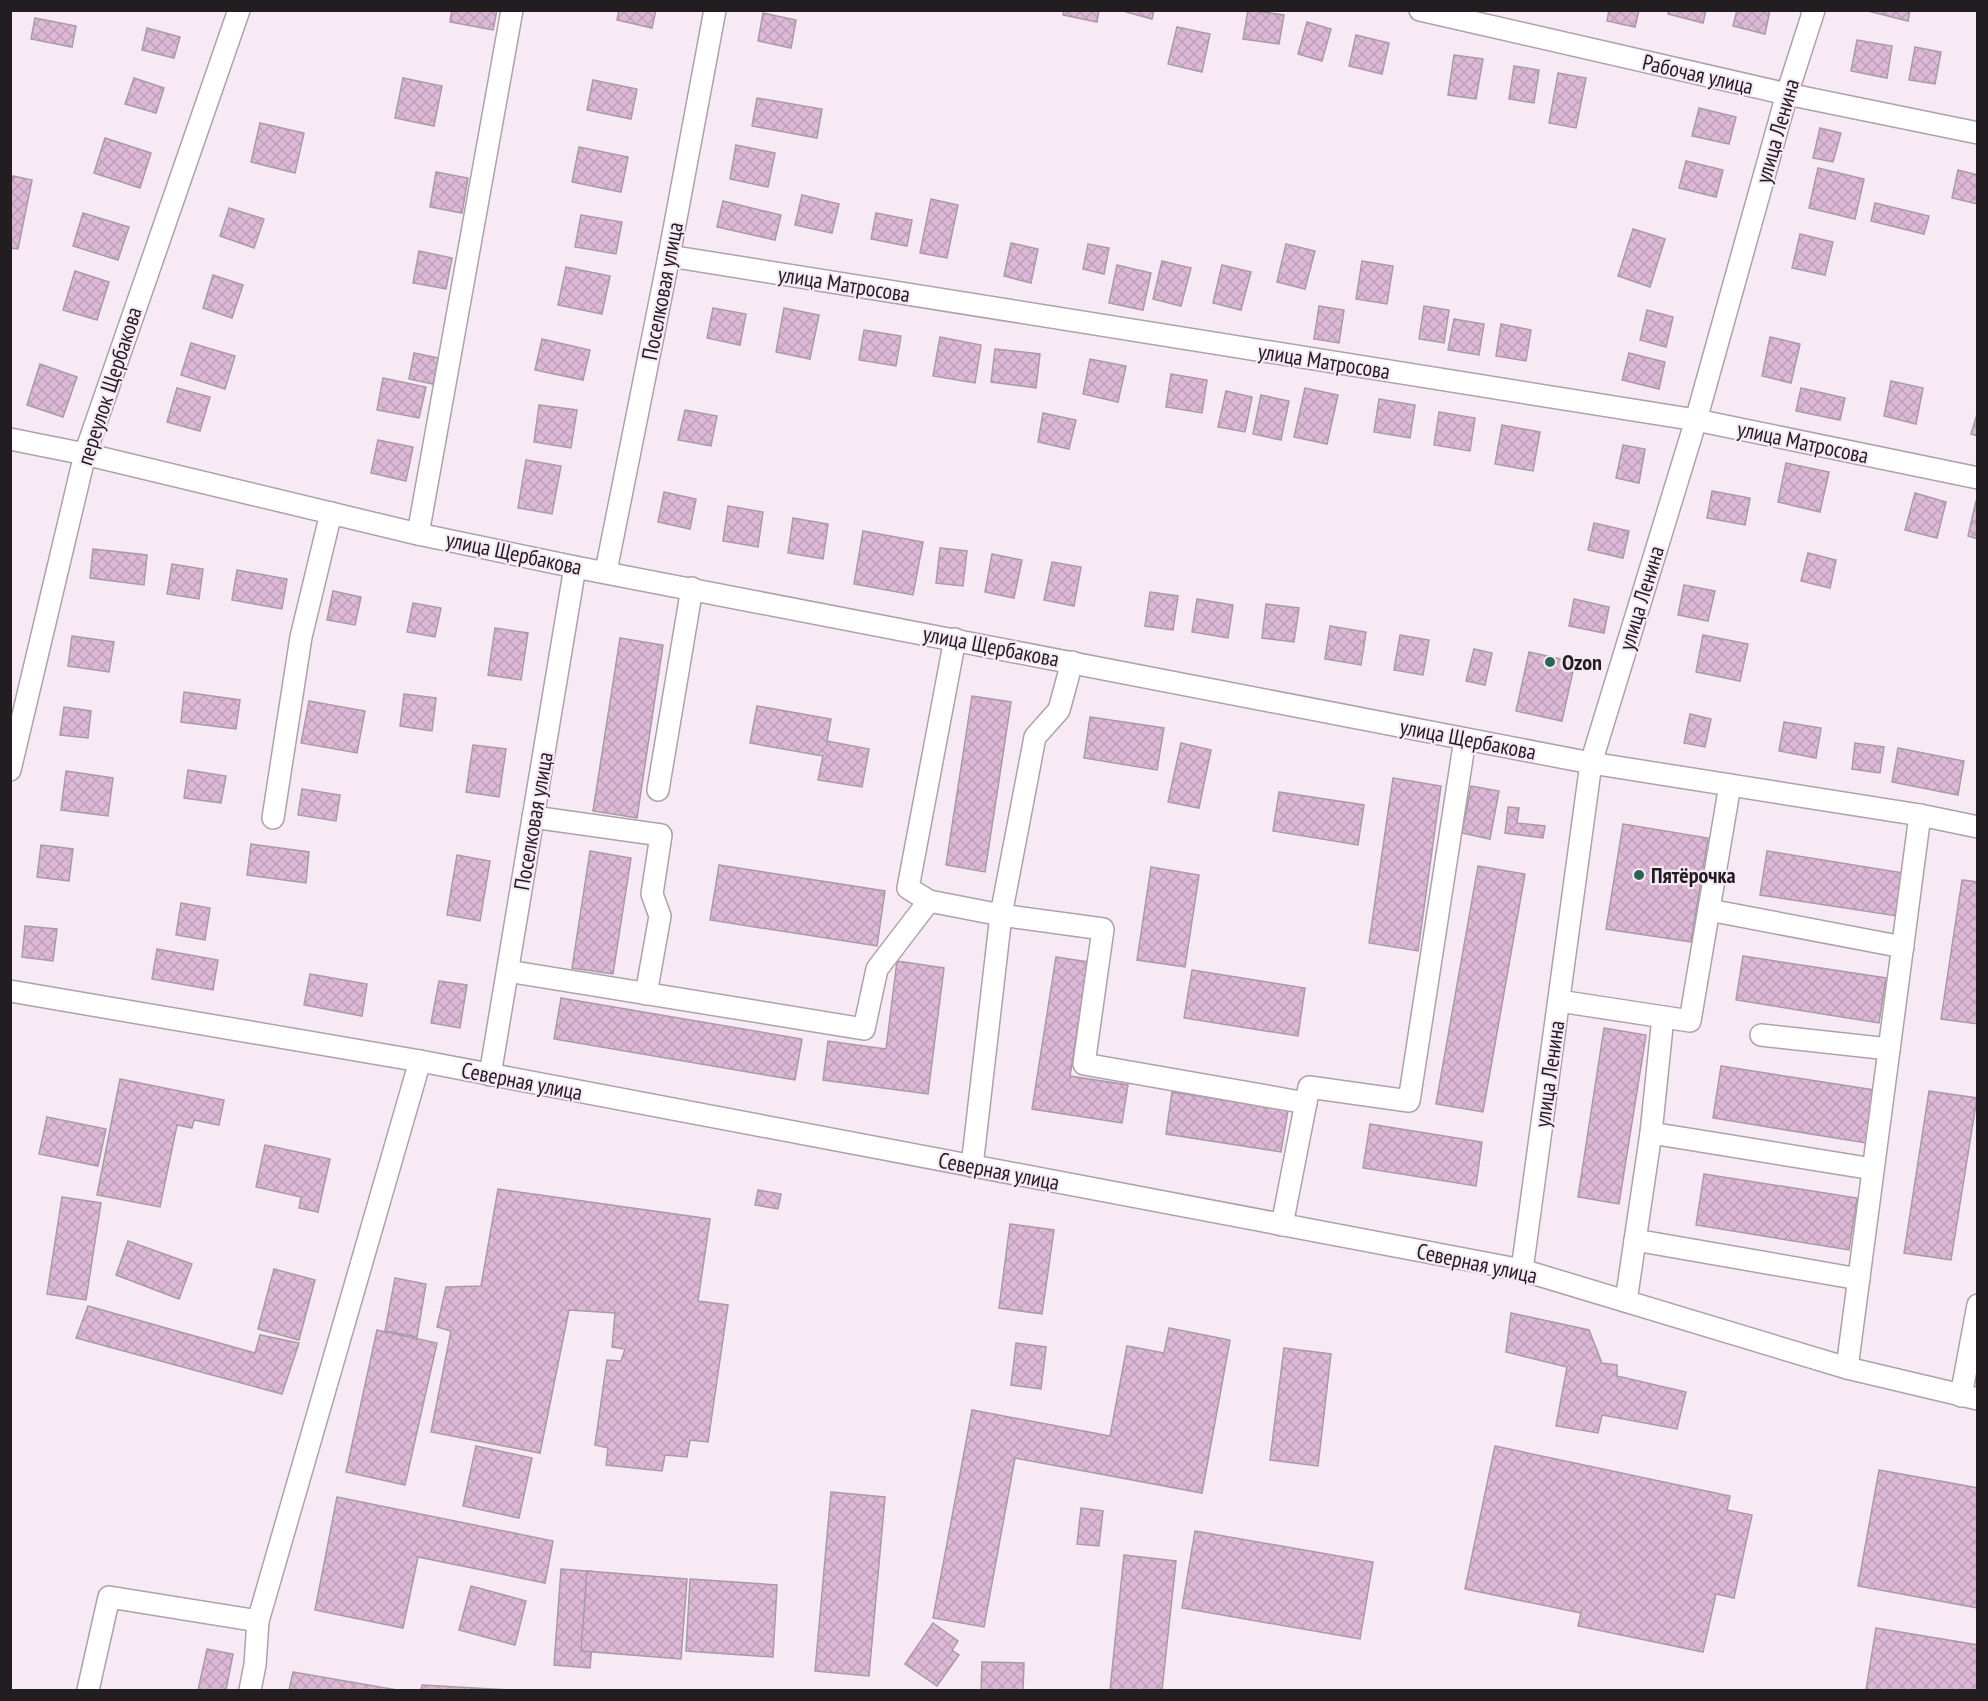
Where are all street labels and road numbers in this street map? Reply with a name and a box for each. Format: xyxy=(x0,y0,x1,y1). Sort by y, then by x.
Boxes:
street label: Рабочая улица xyxy=(1640,48,1756,100)
street label: улица Ленина xyxy=(1749,75,1805,187)
street label: Поселковая улица xyxy=(635,220,689,362)
street label: улица Матросова xyxy=(776,260,912,308)
street label: переулок Щербакова xyxy=(70,303,148,469)
street label: улица Матросова xyxy=(1256,337,1392,385)
street label: улица Матросова xyxy=(1735,414,1871,470)
street label: улица Щербакова xyxy=(444,525,584,581)
street label: улица Ленина xyxy=(1612,543,1670,653)
street label: улица Щербакова xyxy=(921,619,1061,673)
street label: улица Щербакова xyxy=(1398,712,1538,766)
street label: Поселковая улица xyxy=(507,750,559,892)
street label: улица Ленина xyxy=(1528,1019,1570,1129)
street label: Северная улица xyxy=(459,1056,585,1106)
street label: Северная улица xyxy=(936,1146,1062,1196)
street label: Северная улица xyxy=(1414,1237,1540,1289)

